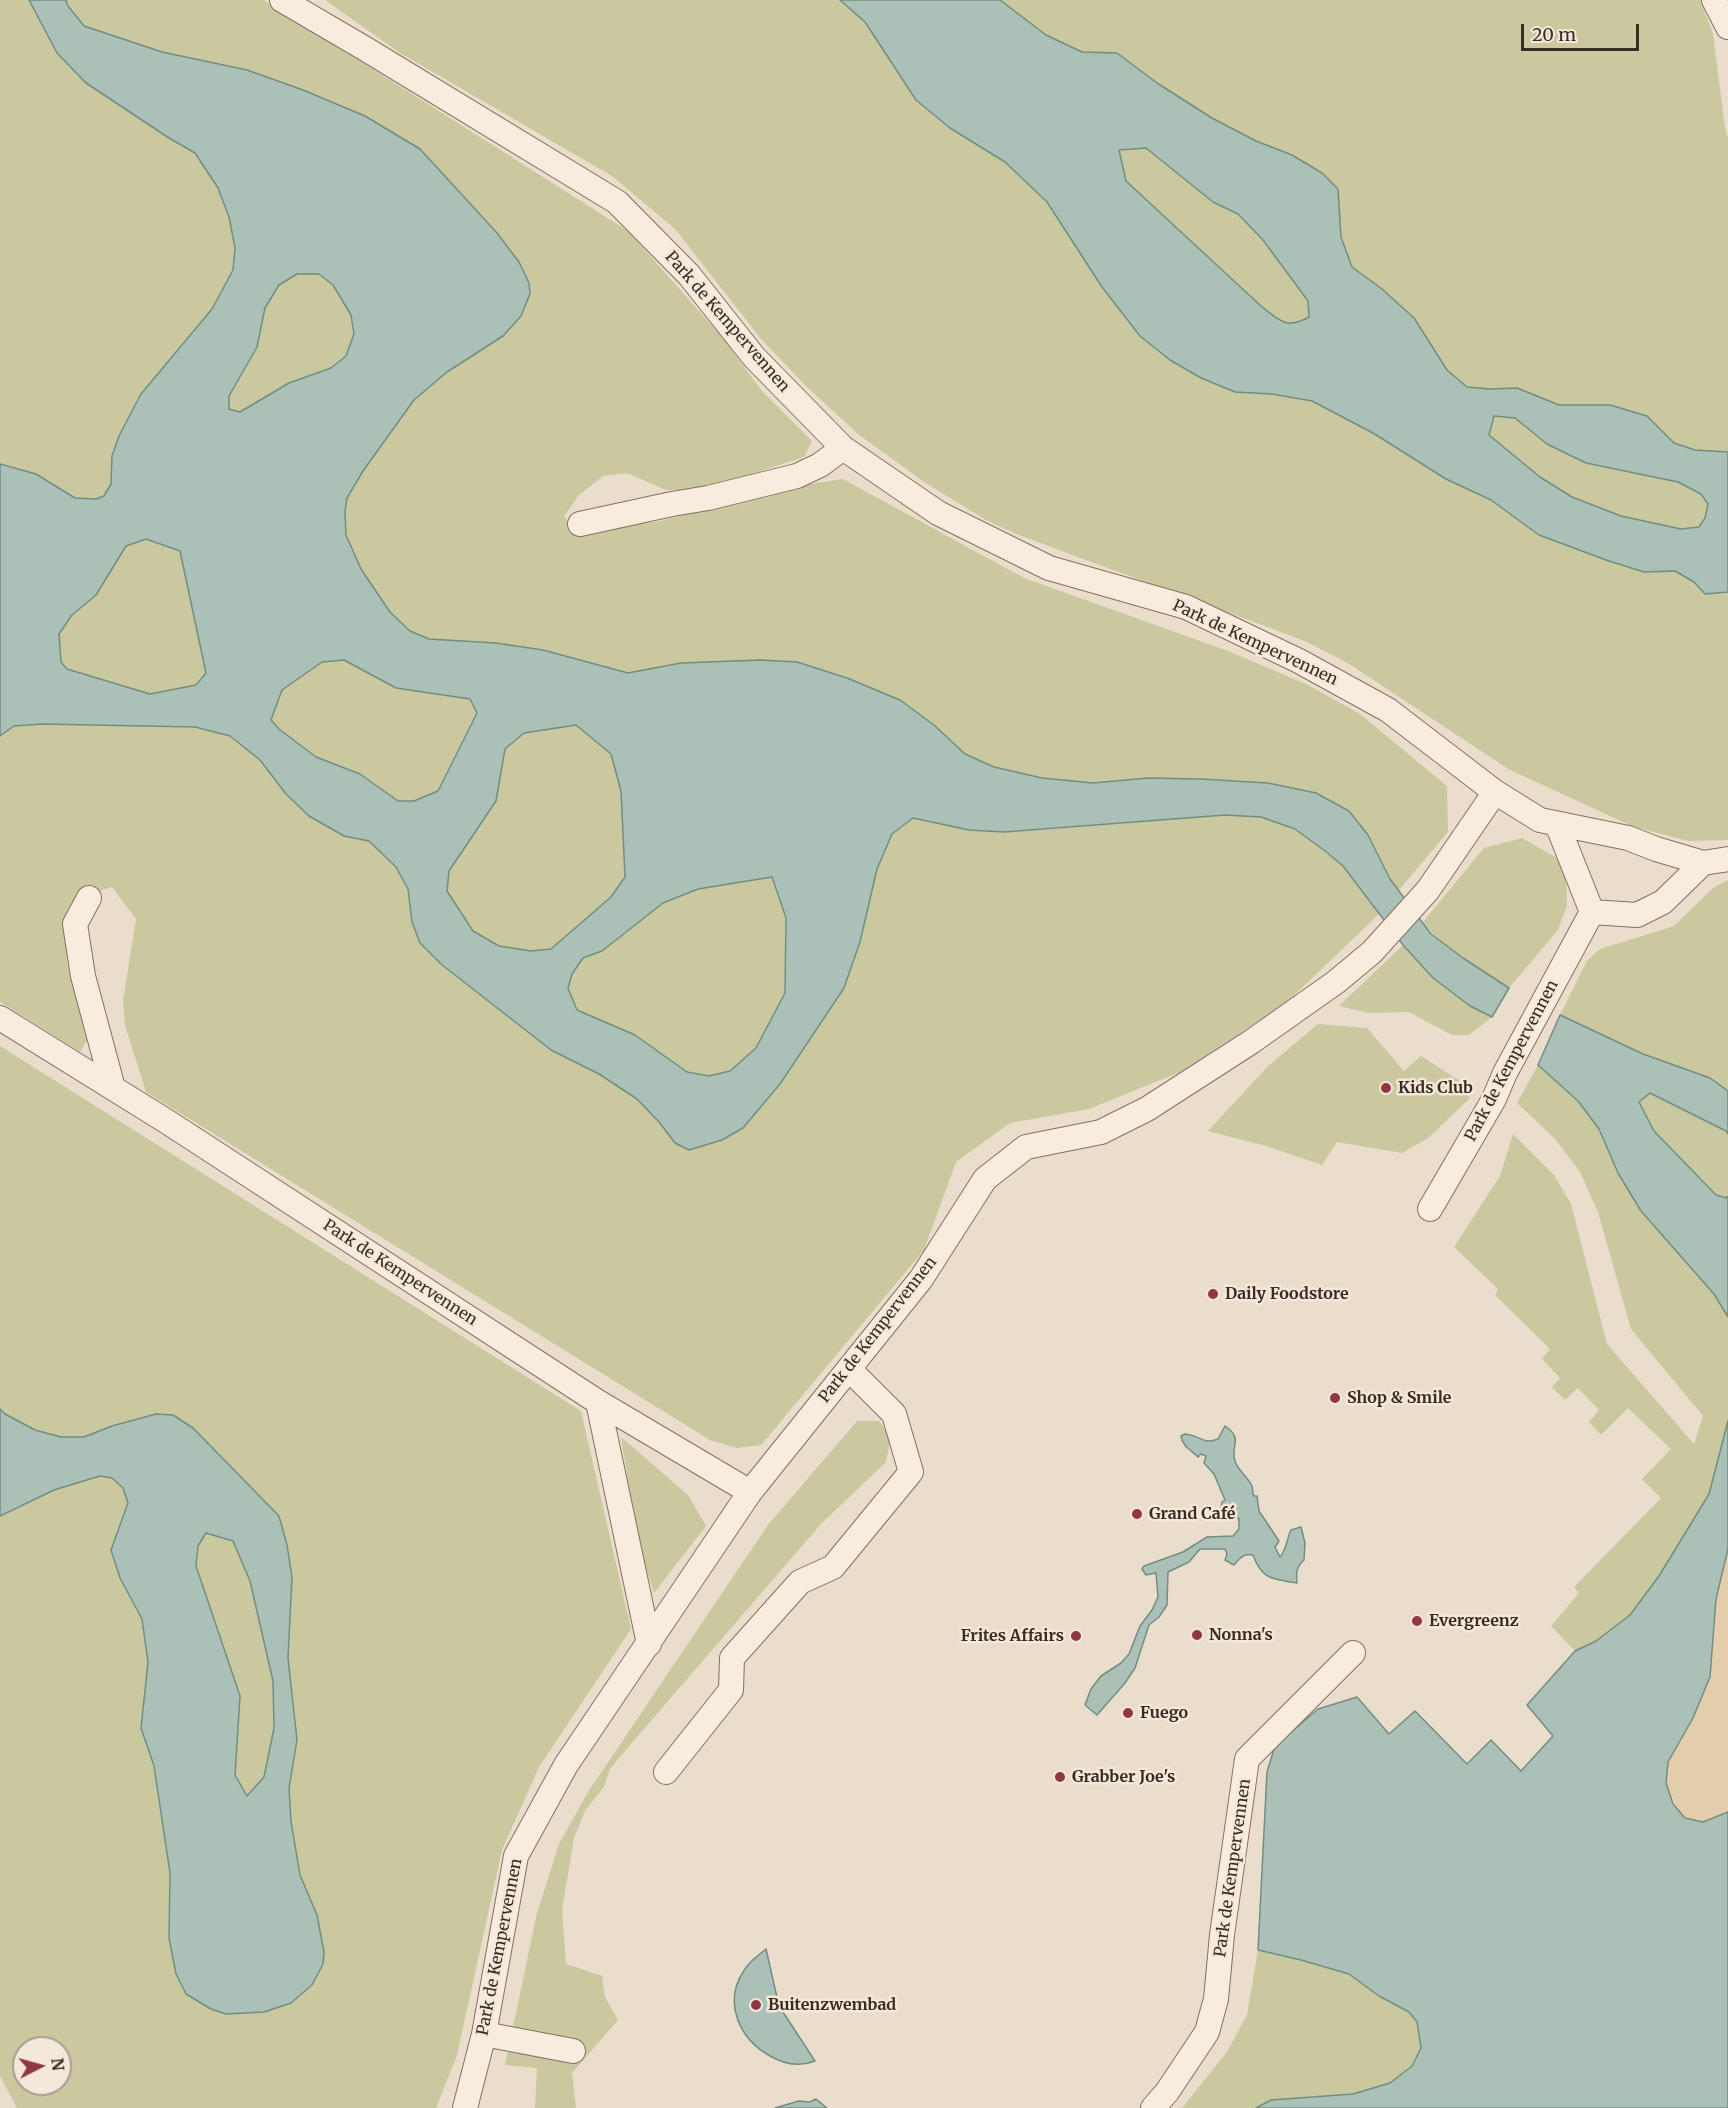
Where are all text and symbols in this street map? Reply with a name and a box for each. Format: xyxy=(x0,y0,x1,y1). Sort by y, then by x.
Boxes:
scale bar xyxy=(1524,12,1642,50)
text: 20 m xyxy=(1532,23,1576,46)
street label: Park de Kempervennen xyxy=(661,248,793,396)
street label: Park de Kempervennen xyxy=(1169,596,1341,690)
street label: Park de Kempervennen xyxy=(1461,977,1563,1145)
place label: Kids Club xyxy=(1398,1078,1473,1098)
marker: Kids Club xyxy=(1379,1081,1393,1095)
street label: Park de Kempervennen xyxy=(319,1216,481,1330)
street label: Park de Kempervennen xyxy=(815,1253,941,1407)
place label: Daily Foodstore xyxy=(1225,1284,1349,1304)
marker: Daily Foodstore xyxy=(1206,1287,1220,1301)
place label: Shop & Smile xyxy=(1347,1388,1451,1408)
marker: Shop & Smile xyxy=(1328,1391,1342,1405)
place label: Grand Café xyxy=(1149,1504,1235,1524)
marker: Grand Café xyxy=(1130,1507,1144,1521)
place label: Evergreenz xyxy=(1429,1611,1518,1631)
marker: Evergreenz xyxy=(1410,1614,1424,1628)
place label: Nonna's xyxy=(1209,1625,1273,1645)
place label: Frites Affairs xyxy=(961,1626,1064,1646)
marker: Nonna's xyxy=(1190,1628,1204,1642)
marker: Frites Affairs xyxy=(1069,1629,1083,1643)
place label: Fuego xyxy=(1140,1703,1188,1723)
marker: Fuego xyxy=(1121,1706,1135,1720)
place label: Grabber Joe's xyxy=(1072,1767,1175,1787)
marker: Grabber Joe's xyxy=(1053,1770,1067,1784)
street label: Park de Kempervennen xyxy=(1211,1778,1255,1958)
street label: Park de Kempervennen xyxy=(473,1857,527,2037)
place label: Buitenzwembad xyxy=(768,1995,896,2015)
marker: Buitenzwembad xyxy=(749,1998,763,2012)
north arrow xyxy=(12,2036,72,2096)
text: N xyxy=(47,2057,69,2072)

